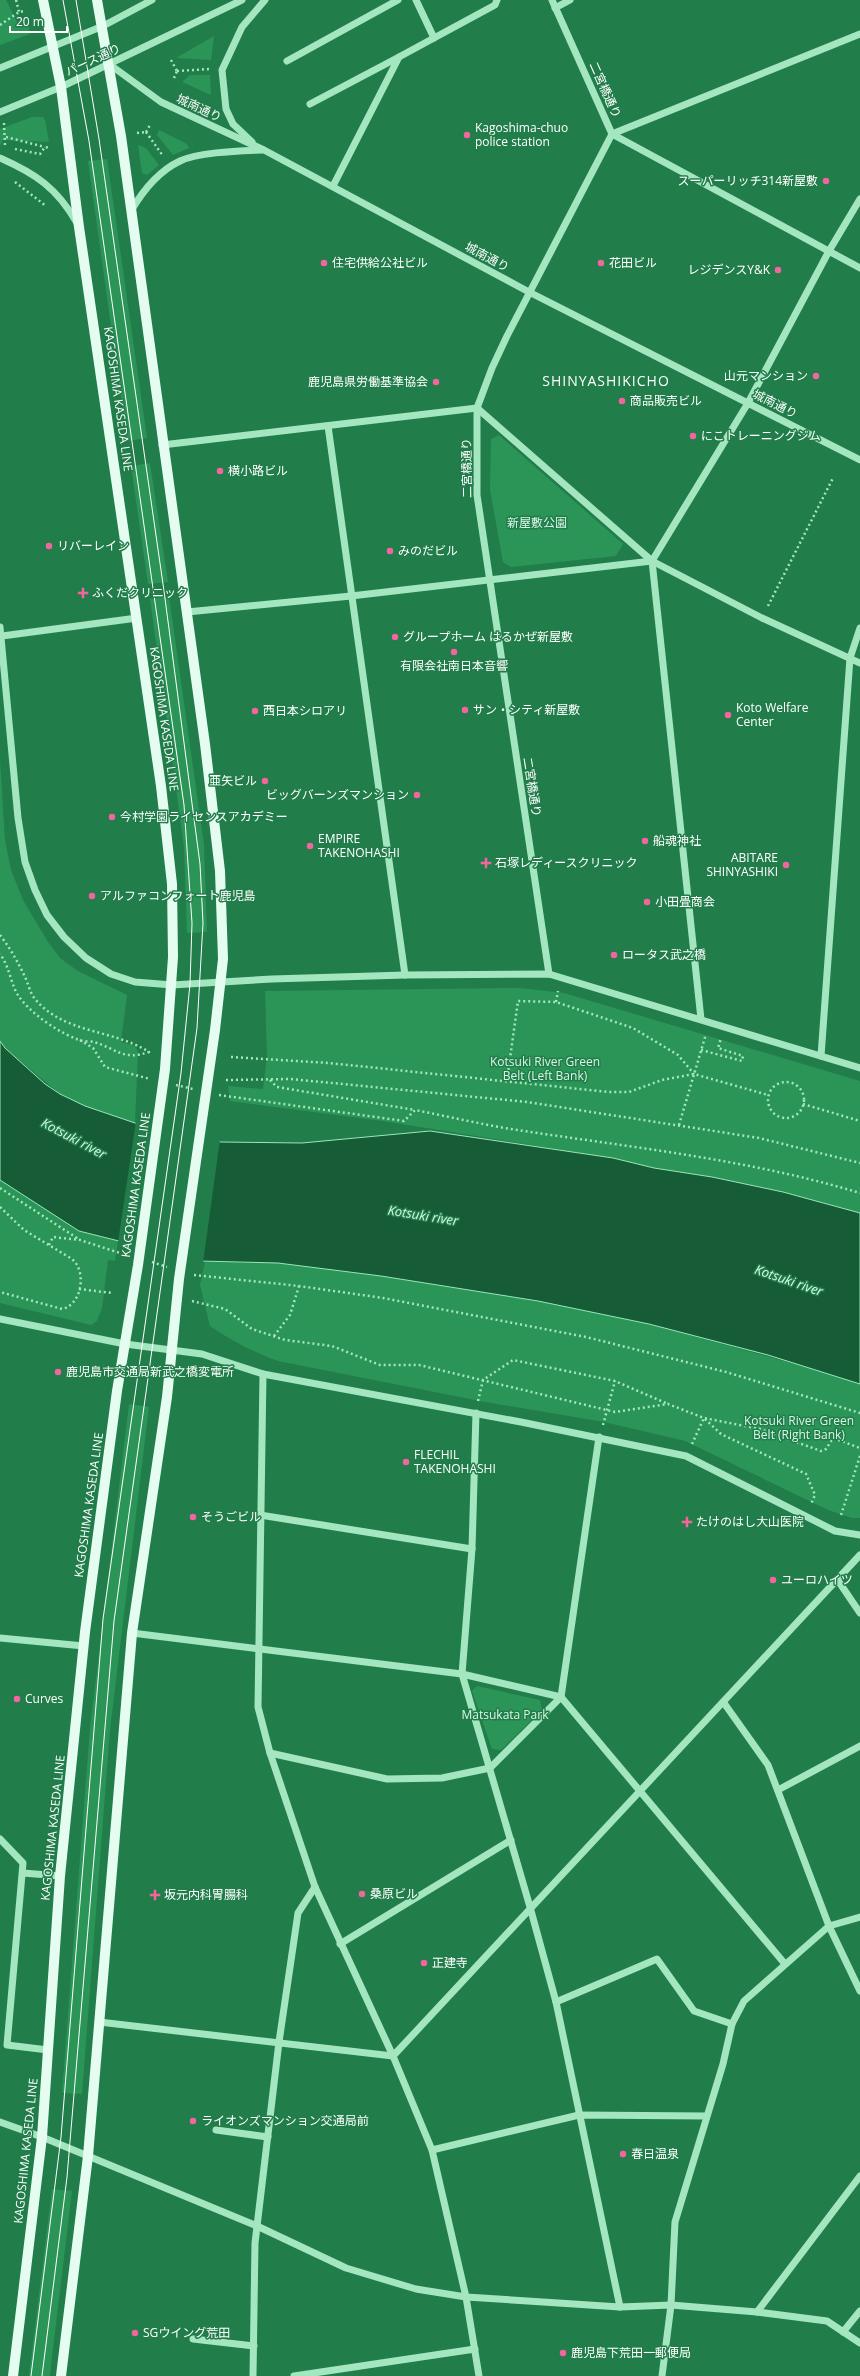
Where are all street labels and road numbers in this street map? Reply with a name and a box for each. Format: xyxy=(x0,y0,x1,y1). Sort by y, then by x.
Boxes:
street label: パース通り xyxy=(62,39,123,80)
street label: 二宮橋通り xyxy=(585,59,625,121)
street label: 城南通り xyxy=(174,90,225,125)
street label: 城南通り xyxy=(462,238,512,275)
street label: KAGOSHIMA KASEDA LINE xyxy=(100,325,137,472)
street label: 城南通り xyxy=(750,385,800,422)
street label: 二宮橋通り xyxy=(457,438,476,498)
street label: KAGOSHIMA KASEDA LINE xyxy=(146,645,183,792)
street label: 二宮橋通り xyxy=(519,756,546,818)
street label: KAGOSHIMA KASEDA LINE xyxy=(117,1111,154,1258)
street label: KAGOSHIMA KASEDA LINE xyxy=(70,1431,107,1578)
street label: KAGOSHIMA KASEDA LINE xyxy=(36,1754,69,1902)
street label: KAGOSHIMA KASEDA LINE xyxy=(9,2077,42,2225)

